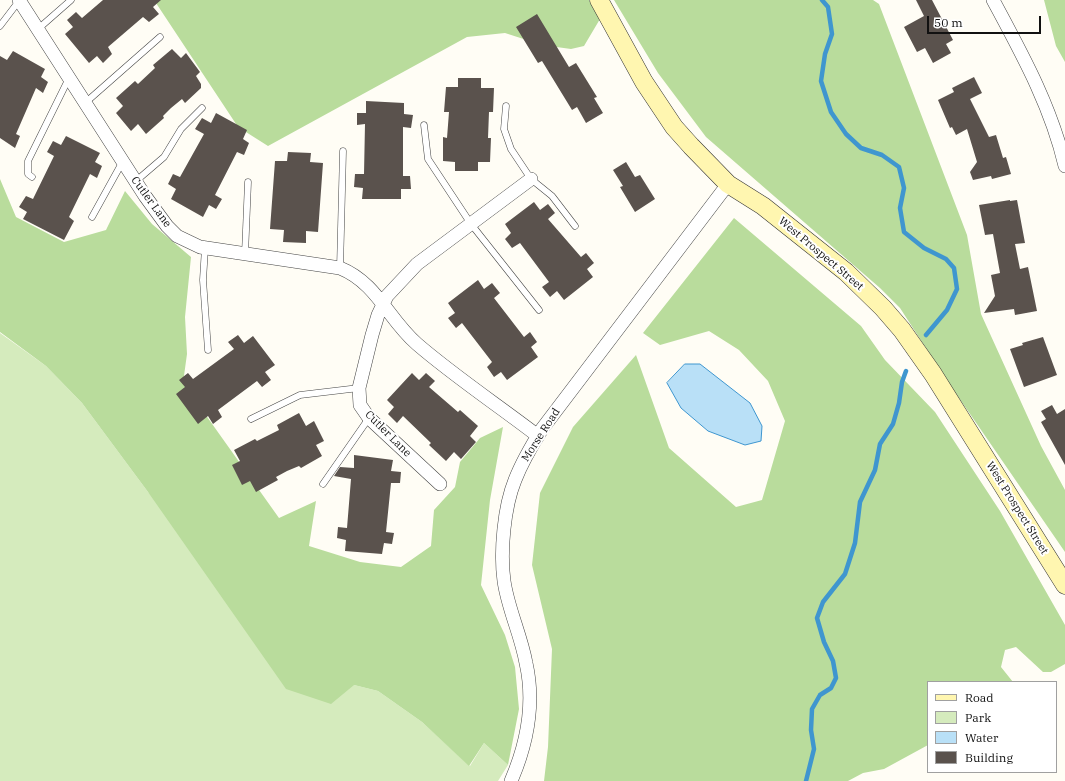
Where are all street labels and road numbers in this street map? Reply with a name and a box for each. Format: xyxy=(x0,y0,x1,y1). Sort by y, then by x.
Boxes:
street label: Cutler Lane xyxy=(128,174,174,230)
street label: West Prospect Street xyxy=(776,215,866,293)
street label: Morse Road xyxy=(519,406,563,464)
street label: Cutler Lane xyxy=(362,408,414,460)
street label: West Prospect Street xyxy=(983,459,1051,557)

